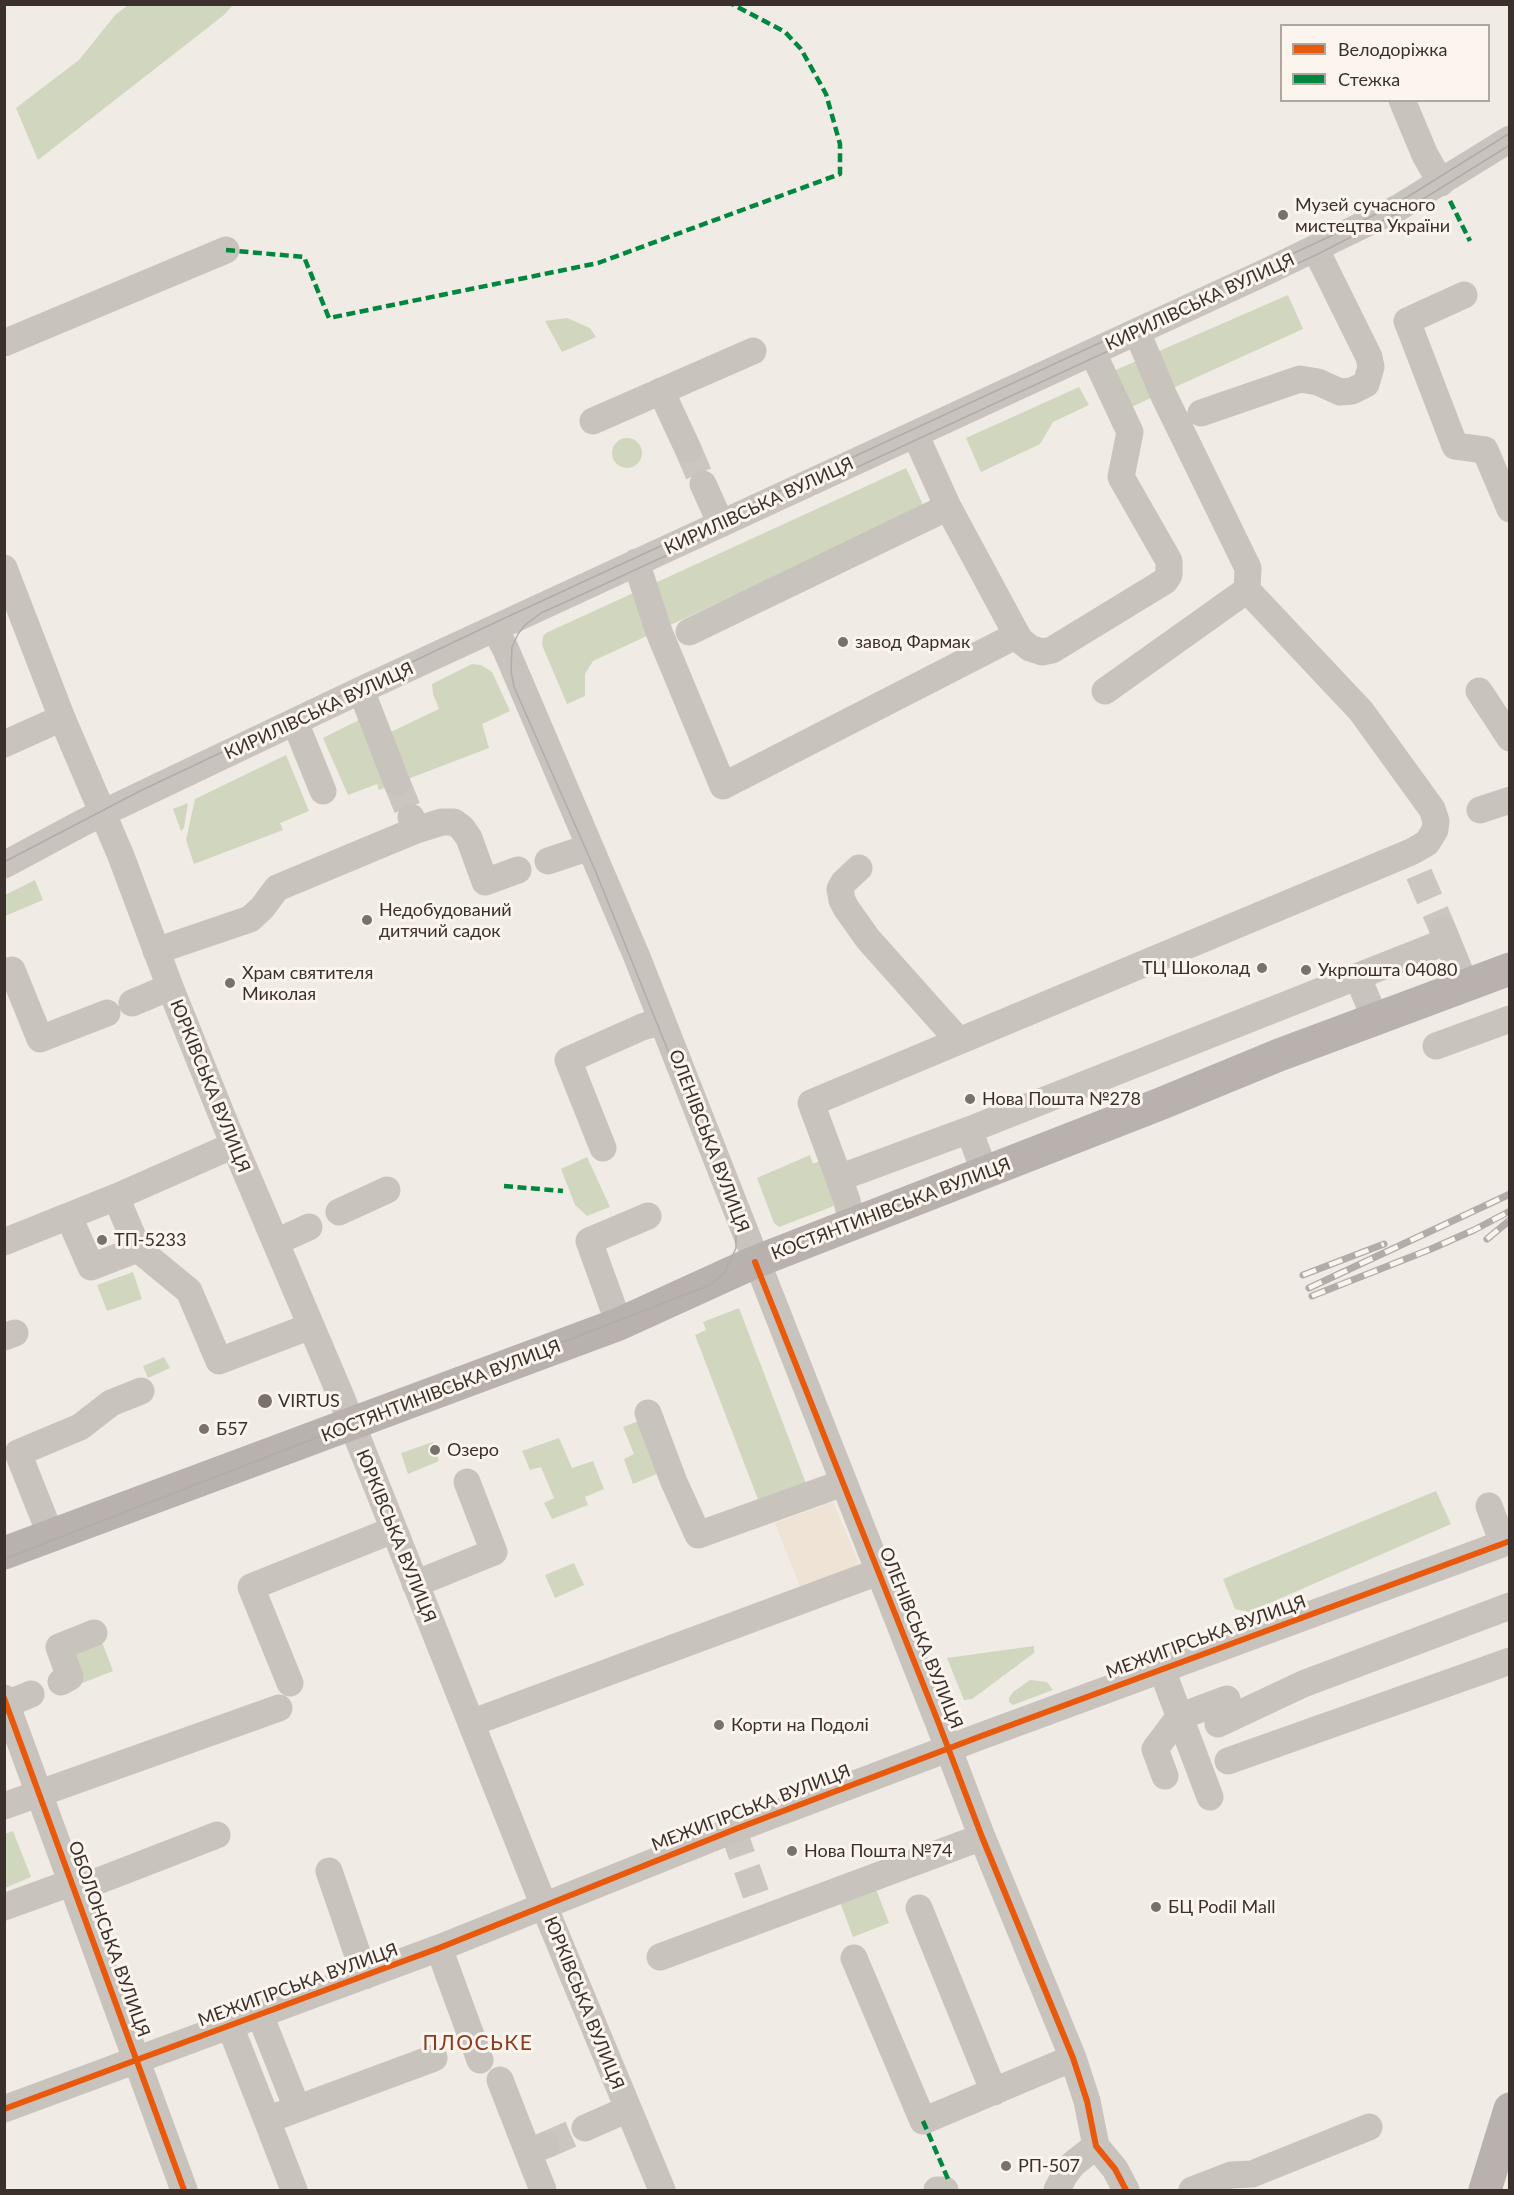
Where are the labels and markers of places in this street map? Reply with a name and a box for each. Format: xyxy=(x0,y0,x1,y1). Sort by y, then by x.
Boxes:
place label: Музей сучасного мистецтва України xyxy=(1295,194,1450,236)
marker: Музей сучасного мистецтва України xyxy=(1276,208,1290,222)
place label: завод Фармак xyxy=(855,631,970,653)
marker: завод Фармак xyxy=(836,635,850,649)
place label: Недобудований дитячий садок xyxy=(379,899,512,942)
marker: Недобудований дитячий садок xyxy=(360,913,374,927)
place label: ТЦ Шоколад xyxy=(1142,957,1250,979)
place label: Укрпошта 04080 xyxy=(1318,959,1457,981)
marker: ТЦ Шоколад xyxy=(1255,961,1269,975)
place label: Храм святителя Миколая xyxy=(242,962,373,1004)
marker: Укрпошта 04080 xyxy=(1299,963,1313,977)
marker: Храм святителя Миколая xyxy=(223,976,237,990)
place label: Нова Пошта №278 xyxy=(982,1088,1141,1110)
marker: Нова Пошта №278 xyxy=(963,1092,977,1106)
place label: ТП-5233 xyxy=(114,1229,186,1251)
marker: ТП-5233 xyxy=(95,1233,109,1247)
place label: VIRTUS xyxy=(278,1390,340,1412)
marker: VIRTUS xyxy=(256,1392,274,1410)
place label: Б57 xyxy=(216,1418,248,1440)
marker: Б57 xyxy=(197,1422,211,1436)
place label: Озеро xyxy=(447,1439,499,1461)
marker: Озеро xyxy=(428,1443,442,1457)
place label: Корти на Подолі xyxy=(731,1714,869,1736)
marker: Корти на Подолі xyxy=(712,1718,726,1732)
place label: Нова Пошта №74 xyxy=(804,1840,952,1862)
marker: Нова Пошта №74 xyxy=(785,1844,799,1858)
place label: БЦ Podil Mall xyxy=(1168,1896,1275,1918)
marker: БЦ Podil Mall xyxy=(1149,1900,1163,1914)
place label: РП-507 xyxy=(1018,2155,1080,2177)
marker: РП-507 xyxy=(999,2159,1013,2173)

